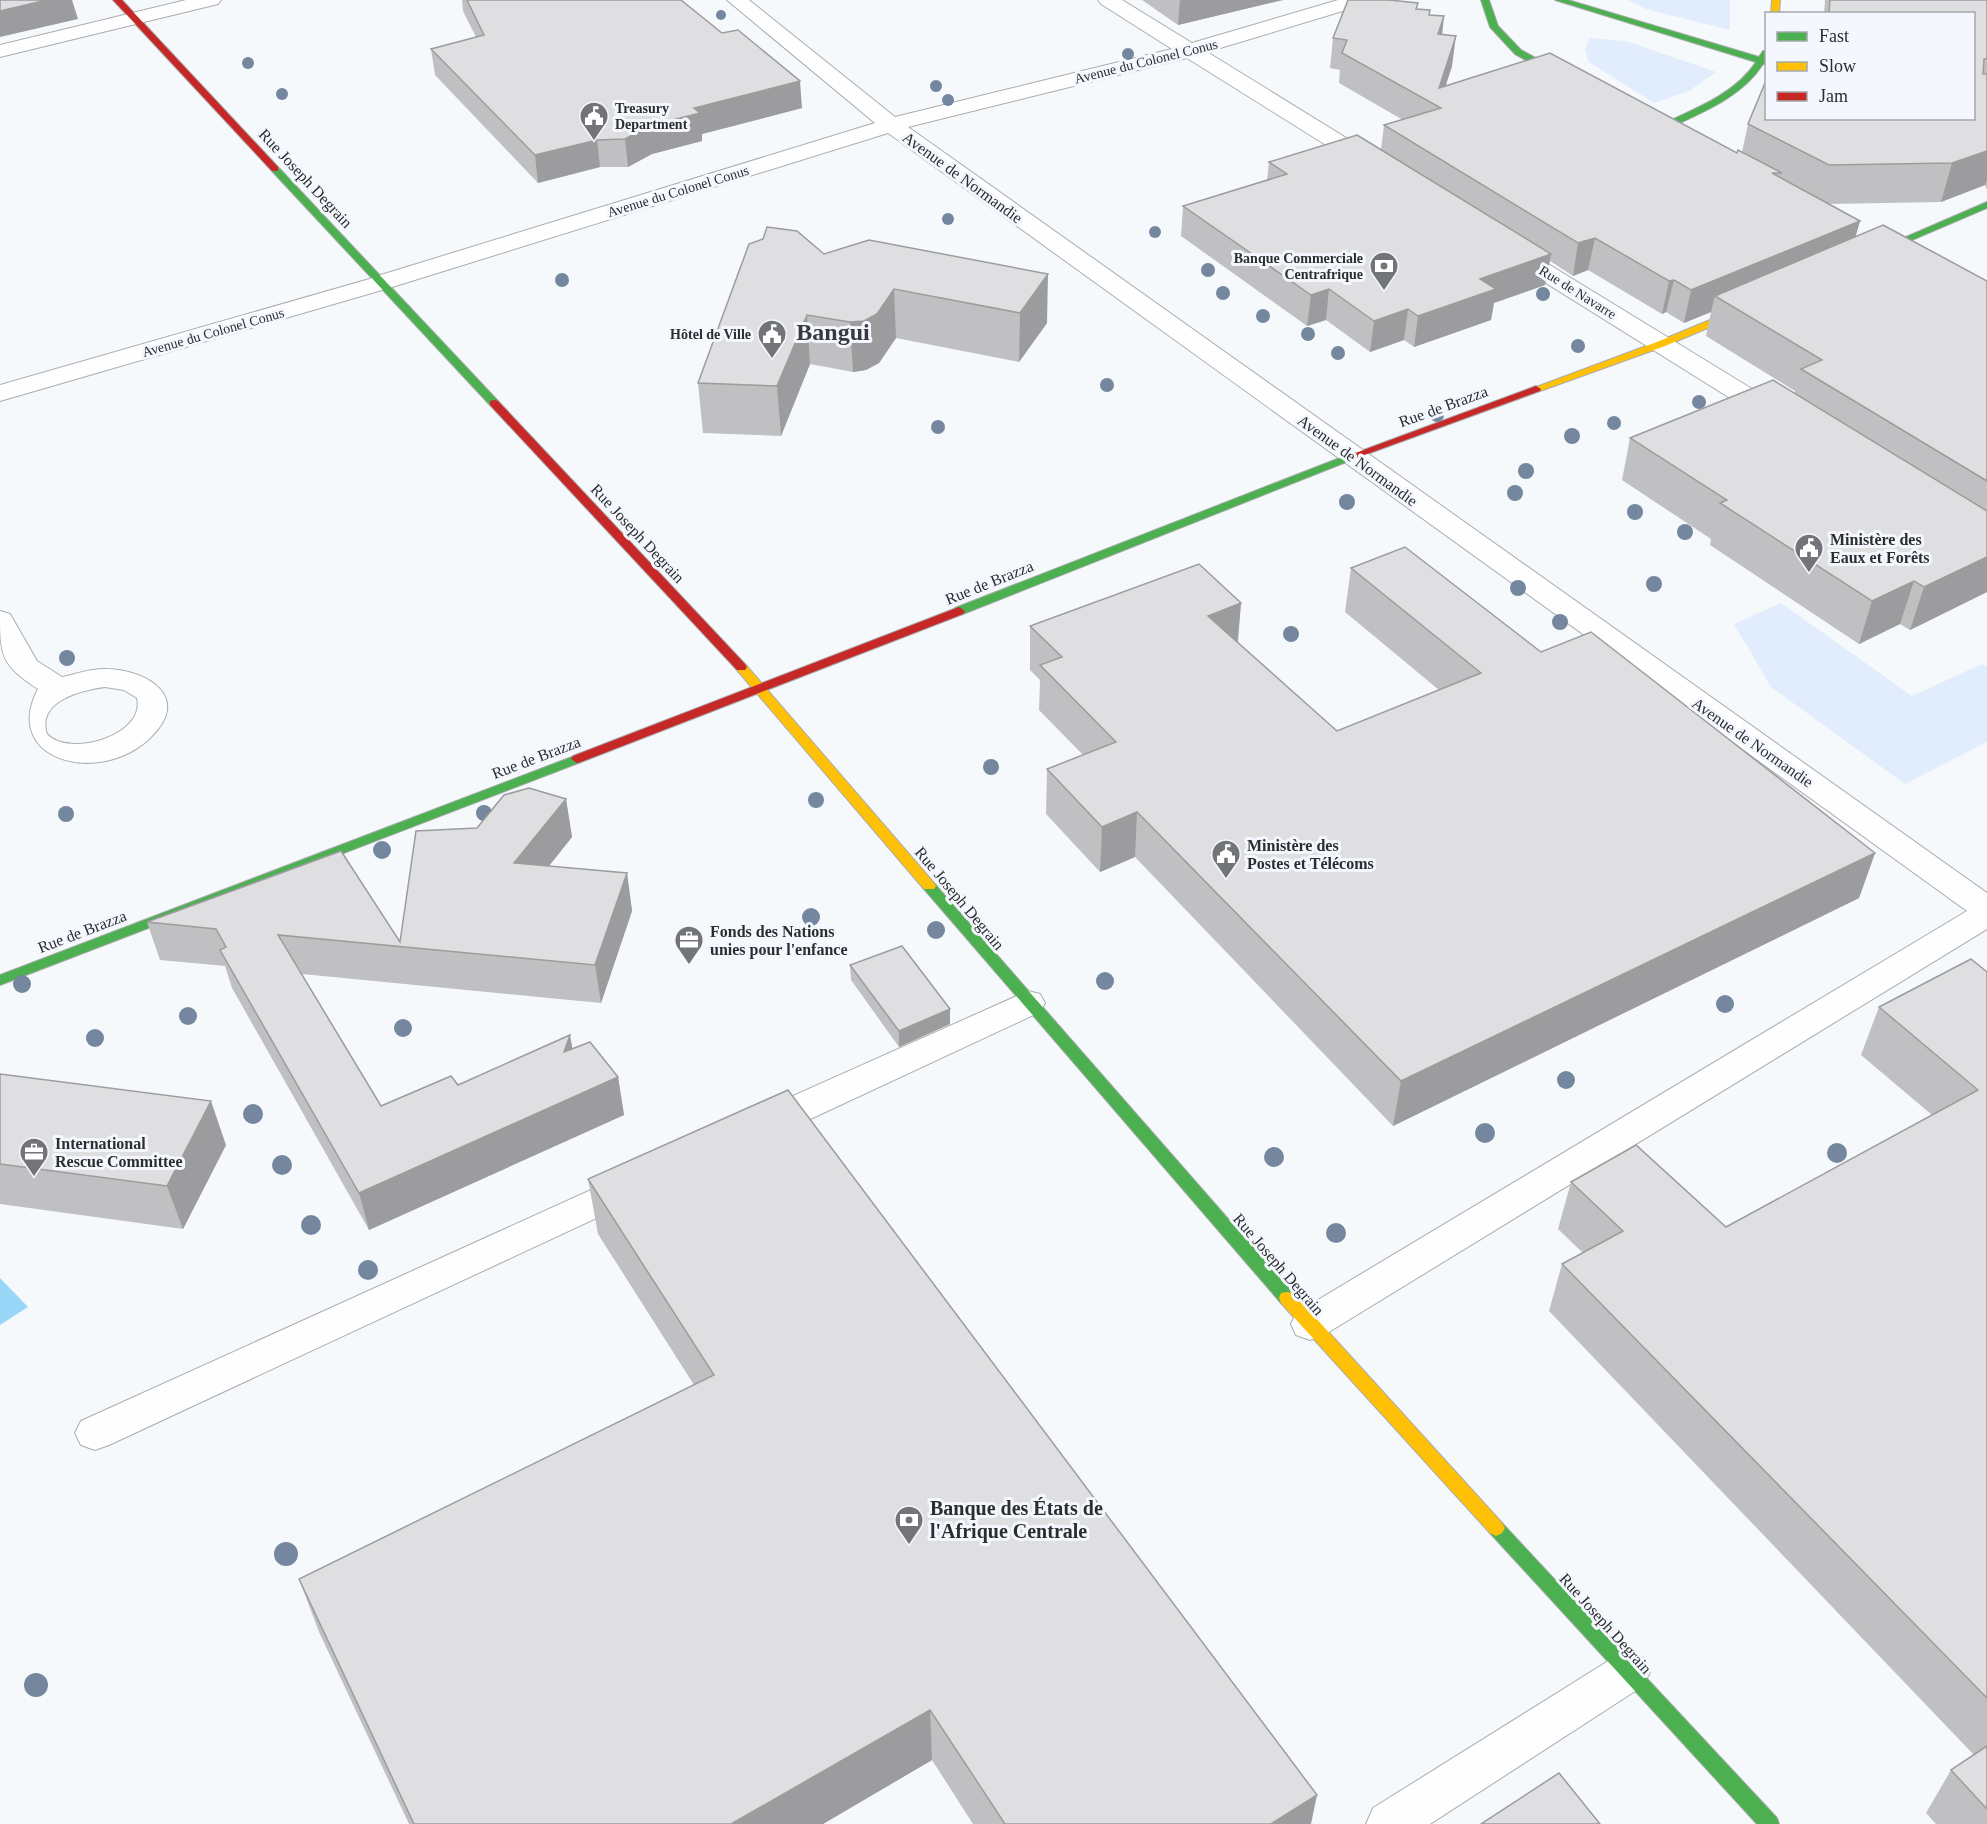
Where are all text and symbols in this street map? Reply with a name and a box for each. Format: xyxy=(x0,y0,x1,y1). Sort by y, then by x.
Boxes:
legend xyxy=(1765,12,1975,120)
text: Fast xyxy=(1819,26,1849,46)
street label: Avenue du Colonel Conus xyxy=(1073,36,1219,87)
text: Slow xyxy=(1819,56,1856,76)
text: Jam xyxy=(1819,86,1848,106)
public building icon: Treasury Department xyxy=(578,100,610,142)
place label: Treasury Department xyxy=(615,101,688,132)
street label: Rue Joseph Degrain xyxy=(255,125,356,232)
street label: Avenue de Normandie xyxy=(900,128,1026,227)
street label: Avenue du Colonel Conus xyxy=(606,163,751,220)
bank icon: Banque Commerciale Centrafrique xyxy=(1368,250,1400,292)
place label: Banque Commerciale Centrafrique xyxy=(1234,251,1363,282)
street label: Rue de Navarre xyxy=(1537,263,1619,322)
street label: Avenue du Colonel Conus xyxy=(140,305,286,360)
public building icon: Hôtel de Ville xyxy=(756,318,788,360)
district label: Bangui xyxy=(796,319,870,345)
place label: Hôtel de Ville xyxy=(670,327,751,342)
street label: Rue de Brazza xyxy=(1396,383,1490,430)
street label: Avenue de Normandie xyxy=(1295,411,1421,510)
street label: Rue Joseph Degrain xyxy=(587,480,688,587)
place label: Ministère des Eaux et Forêts xyxy=(1830,531,1930,566)
public building icon: Ministère des Eaux et Forêts xyxy=(1793,532,1825,574)
street label: Rue de Brazza xyxy=(943,557,1036,608)
street label: Avenue de Normandie xyxy=(1689,694,1816,791)
street label: Rue de Brazza xyxy=(490,733,583,782)
place label: Ministère des Postes et Télécoms xyxy=(1247,837,1374,872)
public building icon: Ministère des Postes et Télécoms xyxy=(1210,838,1242,880)
street label: Rue Joseph Degrain xyxy=(911,844,1008,954)
street label: Rue de Brazza xyxy=(36,907,129,956)
place label: Fonds des Nations unies pour l'enfance xyxy=(710,923,848,959)
office icon: Fonds des Nations unies pour l'enfance xyxy=(673,924,705,966)
place label: International Rescue Committee xyxy=(55,1135,183,1170)
office icon: International Rescue Committee xyxy=(18,1136,50,1178)
street label: Rue Joseph Degrain xyxy=(1229,1210,1327,1319)
place label: Banque des États de l'Afrique Centrale xyxy=(930,1497,1103,1543)
bank icon: Banque des États de l'Afrique Centrale xyxy=(893,1504,925,1546)
street label: Rue Joseph Degrain xyxy=(1555,1570,1655,1678)

